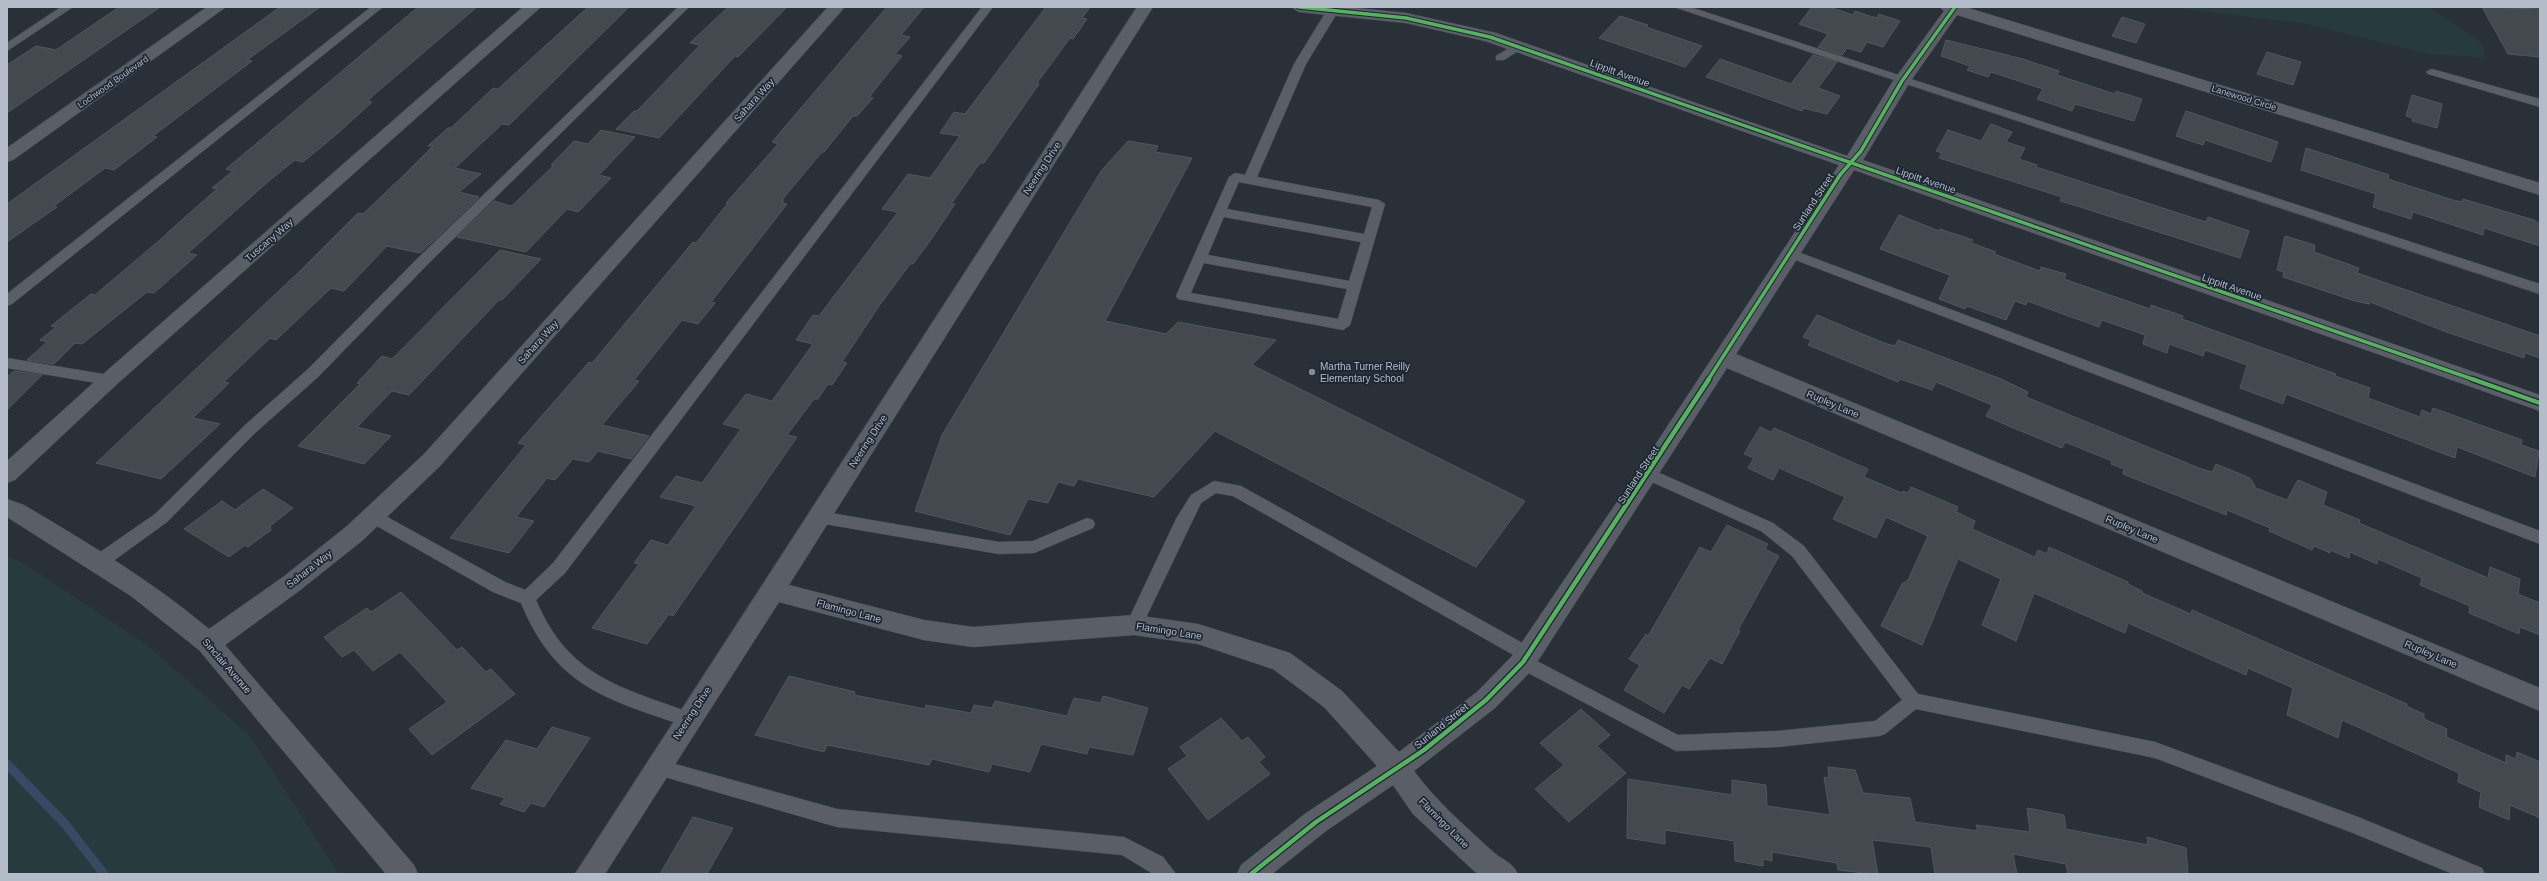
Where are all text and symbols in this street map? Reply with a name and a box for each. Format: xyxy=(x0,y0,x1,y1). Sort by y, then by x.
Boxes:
street label: Lochwood Boulevard xyxy=(76,54,150,110)
street label: Lippitt Avenue xyxy=(1589,57,1652,89)
street label: Sahara Way xyxy=(732,76,776,124)
street label: Lanewood Circle xyxy=(2210,83,2278,113)
street label: Neering Drive xyxy=(1021,139,1063,197)
street label: Lippitt Avenue xyxy=(1895,165,1958,196)
street label: Sunland Street xyxy=(1790,171,1836,233)
street label: Tuscany Way xyxy=(243,216,295,264)
street label: Lippitt Avenue xyxy=(2201,272,2264,303)
street label: Sahara Way xyxy=(516,318,560,366)
place label: Martha Turner Reilly Elementary School xyxy=(1320,361,1410,384)
marker: Martha Turner Reilly Elementary School xyxy=(1307,367,1317,377)
street label: Rupley Lane xyxy=(1805,388,1861,420)
street label: Neering Drive xyxy=(847,412,889,470)
street label: Sunland Street xyxy=(1615,444,1661,506)
street label: Rupley Lane xyxy=(2104,513,2160,545)
street label: Sahara Way xyxy=(284,548,334,590)
street label: Flamingo Lane xyxy=(816,597,883,625)
street label: Flamingo Lane xyxy=(1135,620,1203,642)
street label: Sinclair Avenue xyxy=(200,636,254,696)
street label: Rupley Lane xyxy=(2403,638,2459,670)
street label: Neering Drive xyxy=(671,684,713,742)
street label: Sunland Street xyxy=(1412,701,1470,751)
street label: Flamingo Lane xyxy=(1417,796,1472,851)

